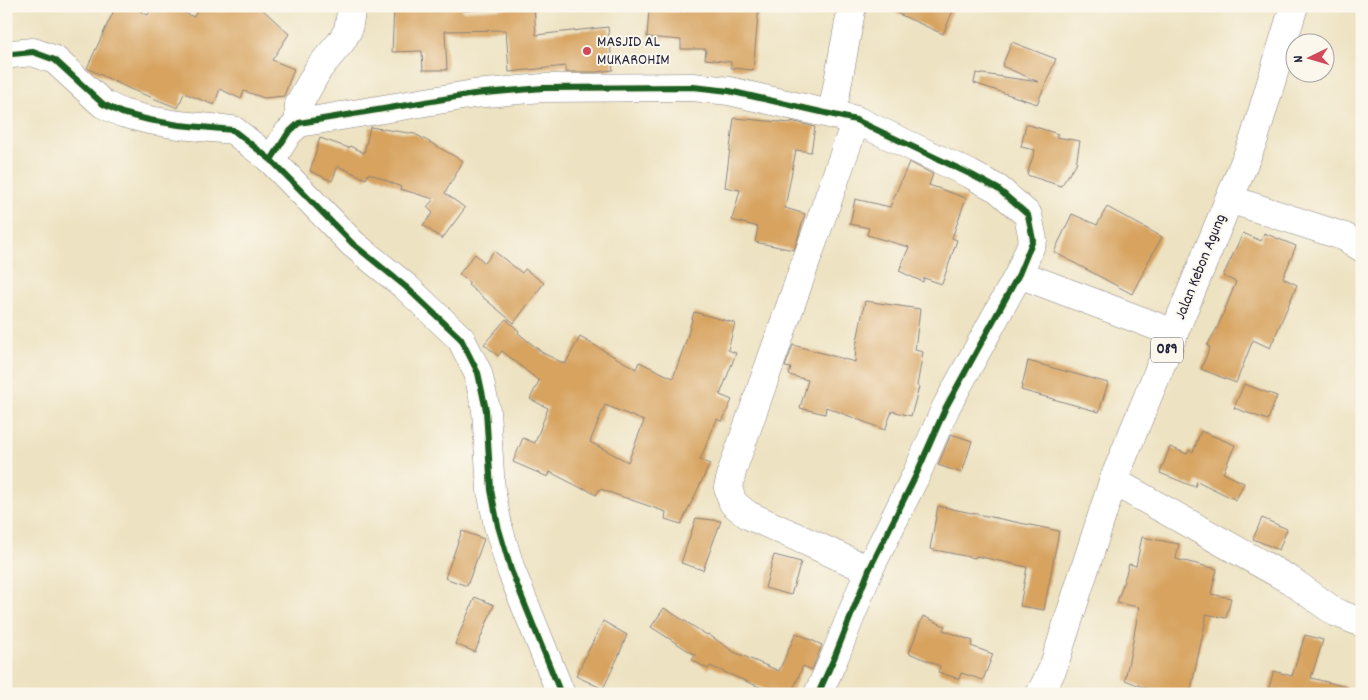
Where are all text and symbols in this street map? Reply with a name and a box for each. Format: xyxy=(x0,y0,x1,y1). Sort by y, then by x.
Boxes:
place label: MASJID AL MUKAROHIM xyxy=(597,31,670,72)
north arrow xyxy=(1286,32,1336,82)
marker: MASJID AL MUKAROHIM xyxy=(581,45,593,57)
text: N xyxy=(1289,55,1309,63)
street label: Jalan Kebon Agung xyxy=(1169,211,1233,323)
road number: 089 xyxy=(1151,338,1183,362)

